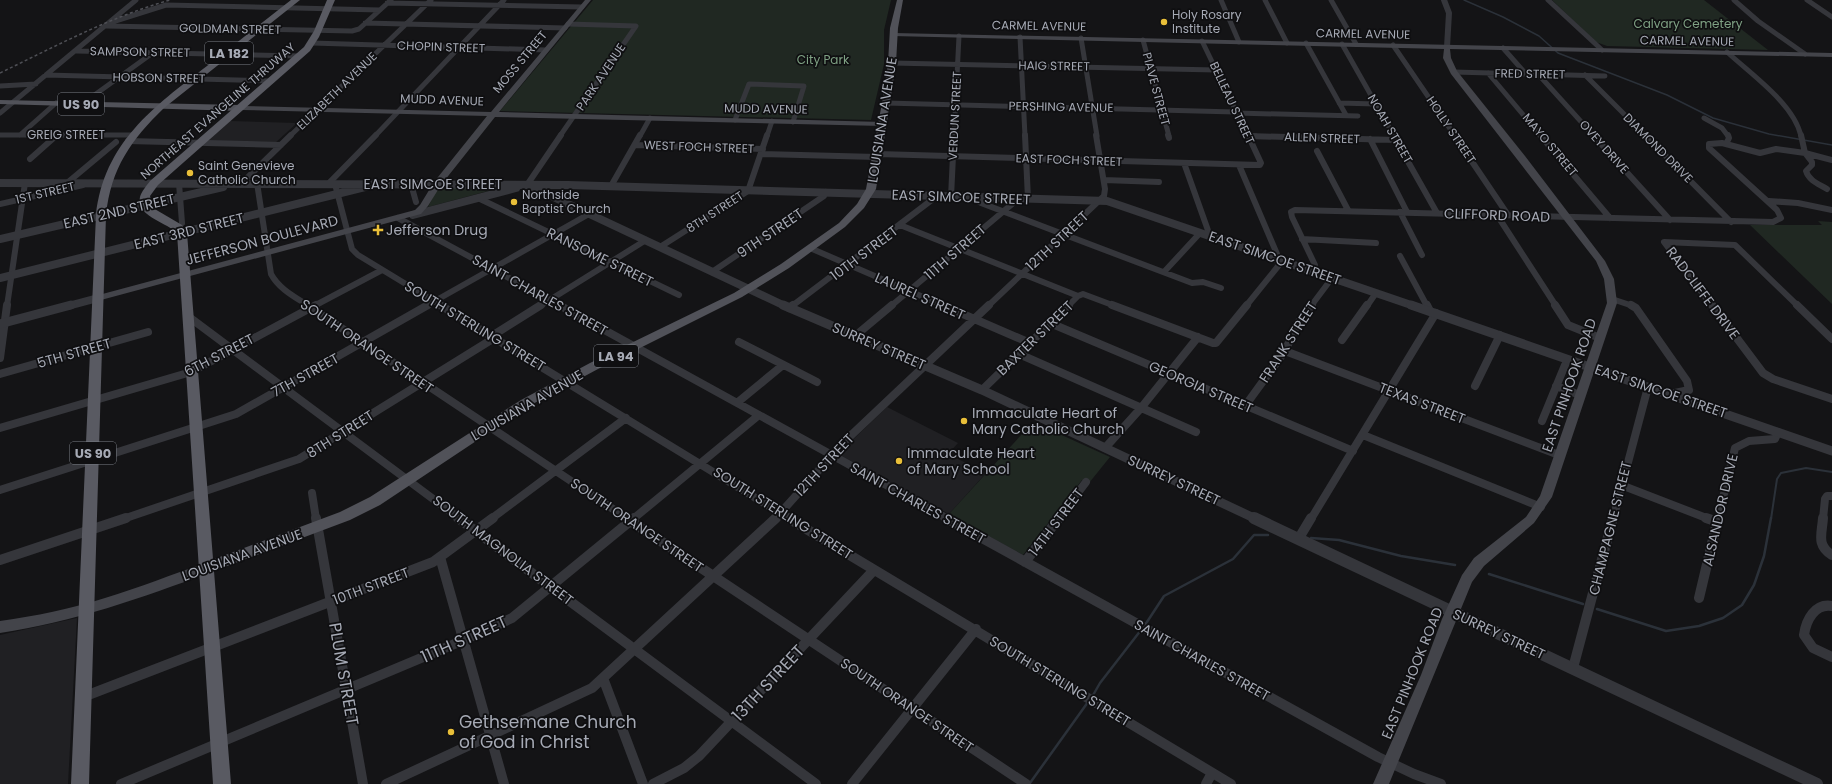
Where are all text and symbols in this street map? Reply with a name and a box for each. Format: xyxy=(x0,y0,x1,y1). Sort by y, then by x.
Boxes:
place label: Holy Rosary Institute xyxy=(1172,6,1242,37)
park label: Calvary Cemetery xyxy=(1633,15,1743,32)
street label: CARMEL AVENUE xyxy=(992,16,1086,35)
marker: Holy Rosary Institute xyxy=(1159,17,1169,27)
street label: GOLDMAN STREET xyxy=(179,19,282,38)
street label: CARMEL AVENUE xyxy=(1316,24,1410,43)
street label: MOSS STREET xyxy=(488,26,551,97)
street label: CARMEL AVENUE xyxy=(1640,31,1734,50)
street label: CHOPIN STREET xyxy=(397,36,486,57)
street label: NORTHEAST EVANGELINE THRUWAY xyxy=(137,39,299,183)
street label: PARK AVENUE xyxy=(572,40,629,114)
street label: SAMPSON STREET xyxy=(90,42,191,61)
road number: LA 182 xyxy=(205,42,253,64)
street label: ELIZABETH AVENUE xyxy=(293,48,380,133)
street label: PIAVE STREET xyxy=(1139,50,1175,128)
park label: City Park xyxy=(797,51,850,68)
street label: LOUISIANA AVENUE xyxy=(862,56,902,184)
street label: HAIG STREET xyxy=(1018,56,1090,75)
street label: BELLEAU STREET xyxy=(1206,59,1259,147)
street label: FRED STREET xyxy=(1494,64,1566,83)
street label: HOBSON STREET xyxy=(112,68,206,87)
street label: VERDUN STREET xyxy=(944,70,965,161)
street label: MUDD AVENUE xyxy=(400,90,484,109)
street label: NOAH STREET xyxy=(1364,91,1417,167)
road number: US 90 xyxy=(58,93,104,115)
street label: HOLLY STREET xyxy=(1423,93,1481,167)
street label: PERSHING AVENUE xyxy=(1009,97,1114,116)
street label: MUDD AVENUE xyxy=(724,99,808,118)
street label: MAYO STREET xyxy=(1519,109,1582,180)
street label: DIAMOND DRIVE xyxy=(1620,109,1697,186)
street label: OVEY DRIVE xyxy=(1576,116,1633,177)
street label: GREIG STREET xyxy=(27,126,105,143)
street label: ALLEN STREET xyxy=(1284,128,1361,147)
street label: WEST FOCH STREET xyxy=(644,136,755,157)
street label: EAST FOCH STREET xyxy=(1015,149,1123,170)
place label: Saint Genevieve Catholic Church xyxy=(198,157,296,188)
marker: Saint Genevieve Catholic Church xyxy=(185,168,195,178)
street label: EAST SIMCOE STREET xyxy=(364,174,503,194)
street label: 1ST STREET xyxy=(14,177,77,208)
street label: EAST SIMCOE STREET xyxy=(891,185,1031,209)
place label: Northside Baptist Church xyxy=(522,186,611,217)
street label: 8TH STREET xyxy=(683,186,747,236)
street label: EAST 2ND STREET xyxy=(61,188,177,234)
marker: Northside Baptist Church xyxy=(509,197,519,207)
street label: 9TH STREET xyxy=(733,203,807,263)
street label: CLIFFORD ROAD xyxy=(1443,203,1551,227)
street label: 12TH STREET xyxy=(1021,206,1093,276)
street label: EAST 3RD STREET xyxy=(132,208,247,254)
street label: JEFFERSON BOULEVARD xyxy=(184,210,340,270)
street label: 11TH STREET xyxy=(920,219,991,285)
place label: Jefferson Drug xyxy=(386,220,488,240)
street label: 10TH STREET xyxy=(826,221,903,285)
street label: RANSOME STREET xyxy=(543,223,657,292)
marker: Jefferson Drug xyxy=(373,225,383,235)
street label: EAST SIMCOE STREET xyxy=(1206,226,1344,290)
street label: RADCLIFFE DRIVE xyxy=(1661,242,1745,344)
street label: SAINT CHARLES STREET xyxy=(469,249,612,341)
street label: LAUREL STREET xyxy=(872,267,969,325)
street label: SOUTH STERLING STREET xyxy=(401,276,550,376)
street label: SOUTH ORANGE STREET xyxy=(297,294,438,398)
street label: BAXTER STREET xyxy=(992,296,1078,380)
street label: FRANK STREET xyxy=(1254,297,1322,387)
street label: EAST PINHOOK ROAD xyxy=(1537,315,1601,455)
street label: SURREY STREET xyxy=(829,317,929,375)
street label: 6TH STREET xyxy=(181,329,258,381)
street label: 5TH STREET xyxy=(35,333,114,373)
road number: LA 94 xyxy=(594,345,638,367)
street label: 7TH STREET xyxy=(267,348,343,402)
street label: GEORGIA STREET xyxy=(1146,356,1257,418)
street label: EAST SIMCOE STREET xyxy=(1592,359,1730,423)
street label: LOUISIANA AVENUE xyxy=(467,365,587,445)
street label: TEXAS STREET xyxy=(1376,377,1468,429)
place label: Immaculate Heart of Mary Catholic Church xyxy=(972,403,1124,439)
street label: 8TH STREET xyxy=(302,405,378,463)
marker: Immaculate Heart of Mary Catholic Church xyxy=(959,416,969,426)
street label: 12TH STREET xyxy=(789,429,859,501)
road number: US 90 xyxy=(70,442,116,464)
place label: Immaculate Heart of Mary School xyxy=(907,443,1035,479)
street label: SURREY STREET xyxy=(1124,450,1224,510)
street label: ALSANDOR DRIVE xyxy=(1697,452,1743,568)
marker: Immaculate Heart of Mary School xyxy=(894,456,904,466)
street label: SAINT CHARLES STREET xyxy=(847,457,990,549)
street label: CHAMPAGNE STREET xyxy=(1584,459,1636,597)
street label: SOUTH STERLING STREET xyxy=(709,462,857,564)
street label: SOUTH ORANGE STREET xyxy=(567,473,708,577)
street label: 14TH STREET xyxy=(1024,483,1088,560)
street label: SOUTH MAGNOLIA STREET xyxy=(428,490,578,610)
street label: LOUISIANA AVENUE xyxy=(179,524,305,586)
street label: 10TH STREET xyxy=(330,562,413,610)
street label: EAST PINHOOK ROAD xyxy=(1376,604,1448,742)
street label: SURREY STREET xyxy=(1449,604,1549,664)
street label: 11TH STREET xyxy=(417,609,511,669)
street label: SAINT CHARLES STREET xyxy=(1131,614,1274,706)
street label: PLUM STREET xyxy=(323,621,365,727)
street label: SOUTH STERLING STREET xyxy=(986,631,1135,731)
street label: 13TH STREET xyxy=(726,639,810,727)
street label: SOUTH ORANGE STREET xyxy=(837,653,978,757)
place label: Gethsemane Church of God in Christ xyxy=(459,710,637,754)
marker: Gethsemane Church of God in Christ xyxy=(446,727,456,737)

